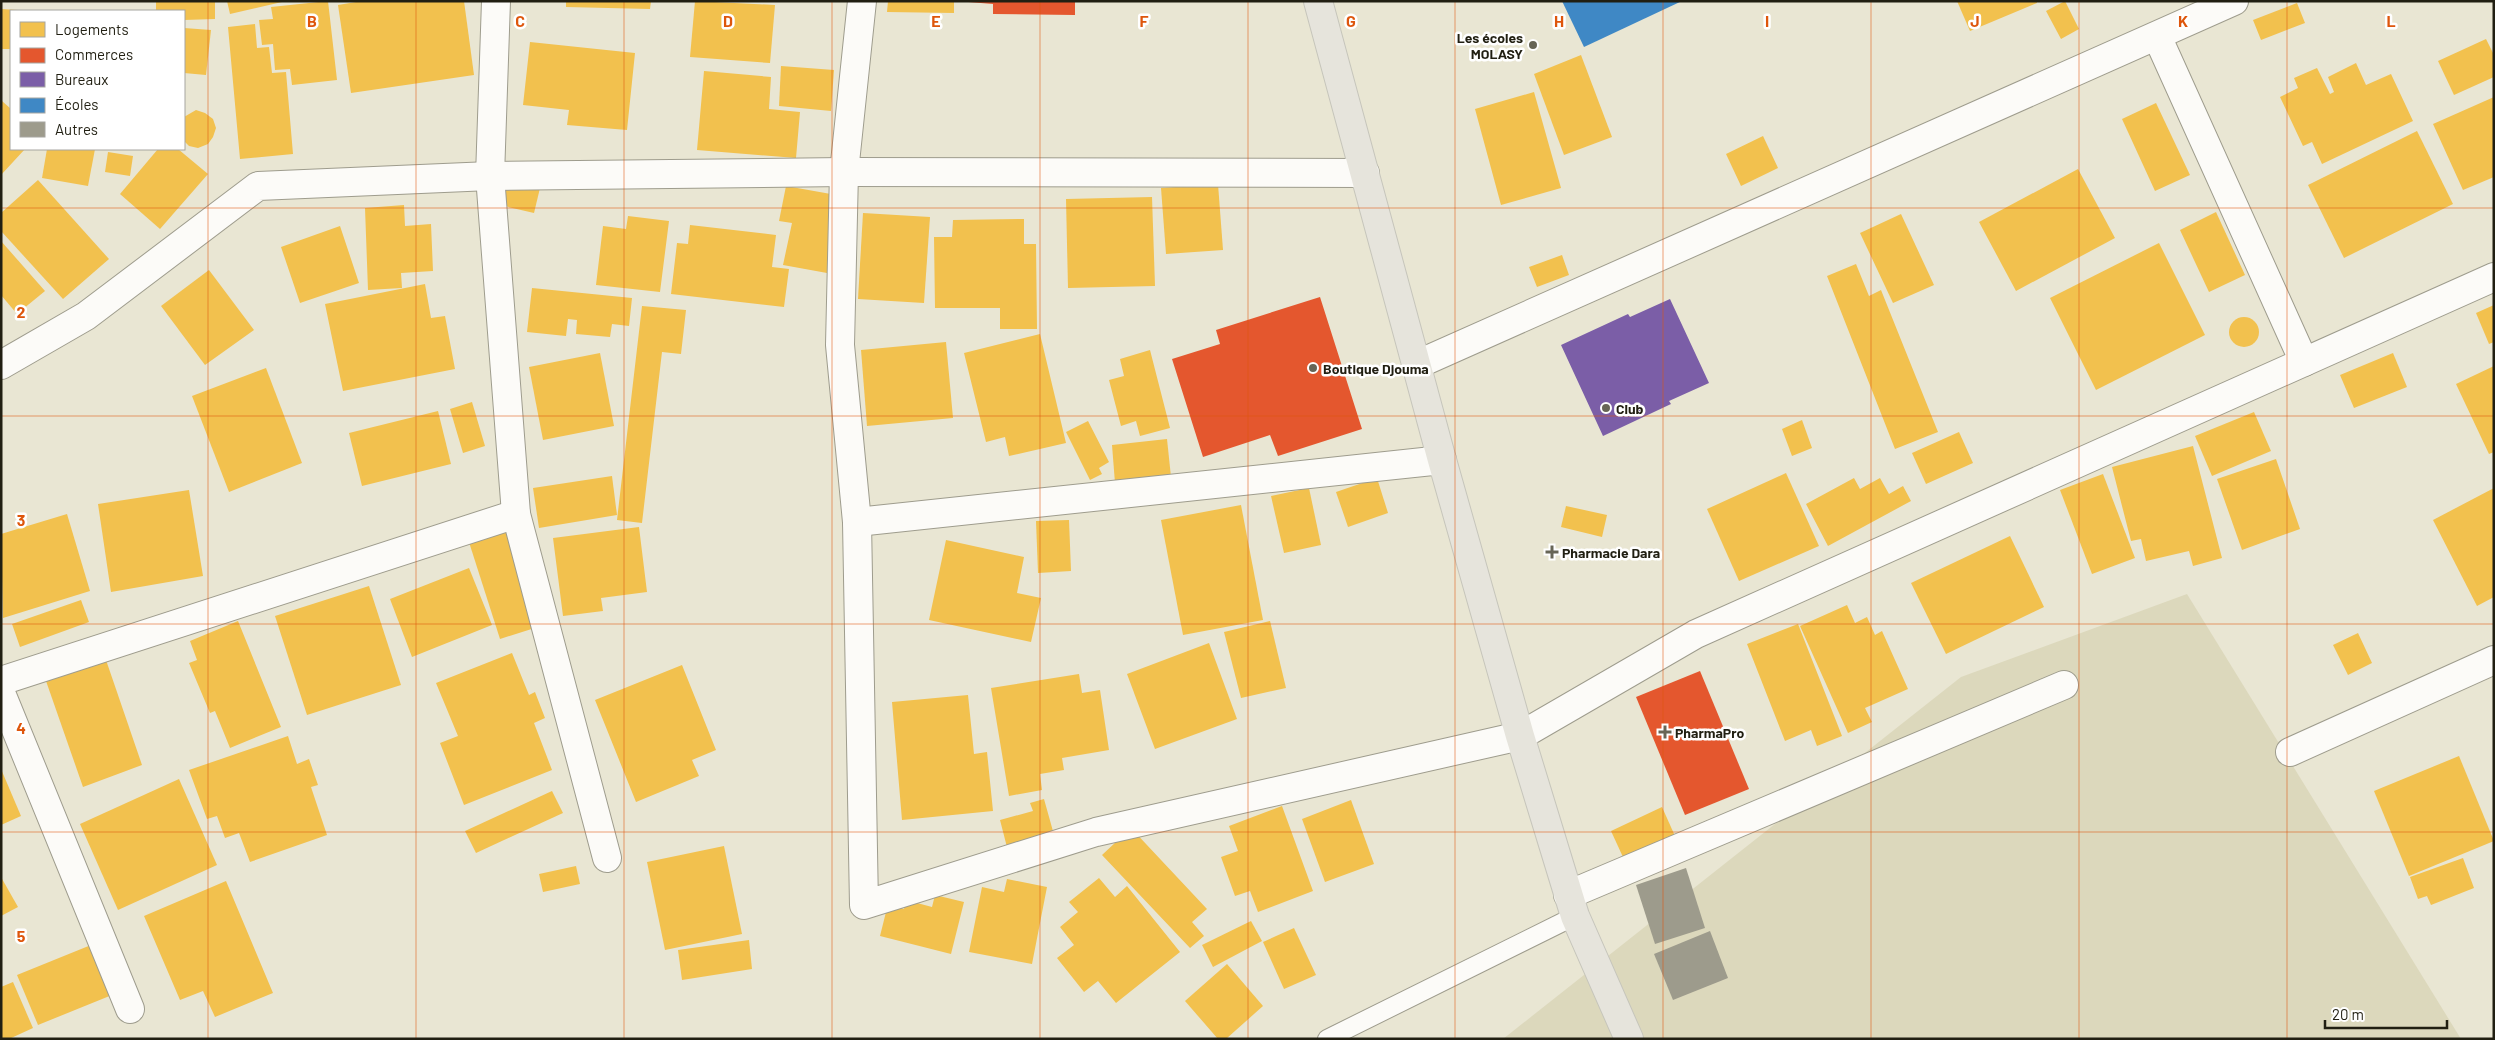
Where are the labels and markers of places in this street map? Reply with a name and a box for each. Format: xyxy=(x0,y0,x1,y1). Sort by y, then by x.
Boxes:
place label: Les écoles MOLASY xyxy=(1457,29,1523,62)
marker: Les écoles MOLASY xyxy=(1527,39,1539,51)
place label: Boutique Djouma xyxy=(1323,360,1429,377)
marker: Boutique Djouma xyxy=(1307,362,1319,374)
place label: Club xyxy=(1616,400,1644,417)
marker: Club xyxy=(1600,402,1612,414)
place label: Pharmacie Dara xyxy=(1562,544,1660,561)
marker: Pharmacie Dara xyxy=(1546,546,1558,558)
place label: PharmaPro xyxy=(1675,724,1744,741)
marker: PharmaPro xyxy=(1659,726,1671,738)

